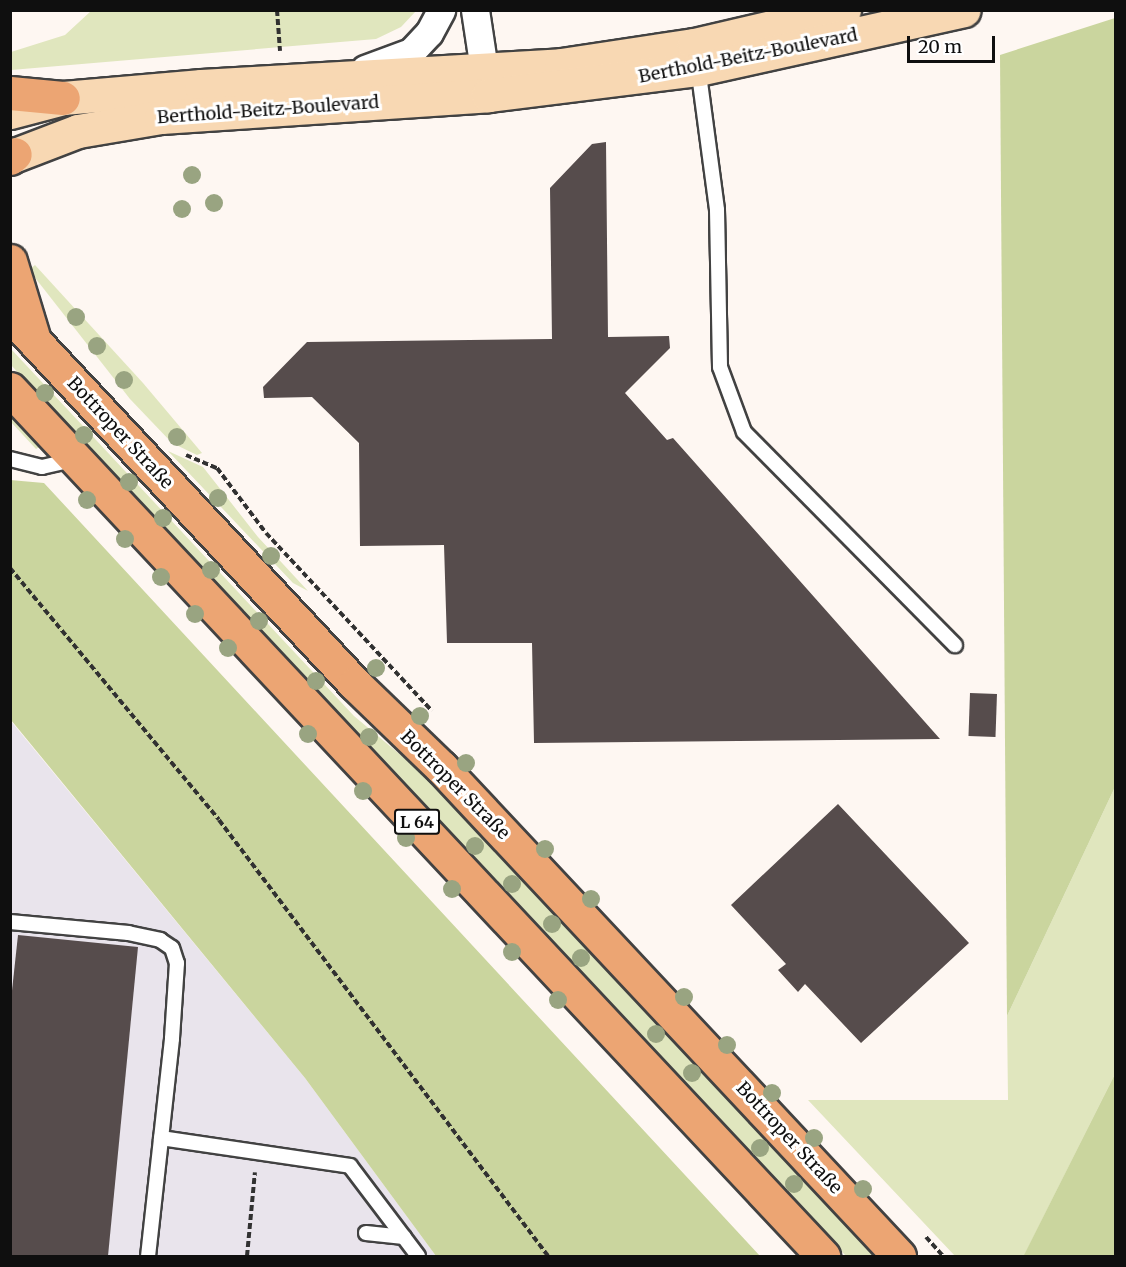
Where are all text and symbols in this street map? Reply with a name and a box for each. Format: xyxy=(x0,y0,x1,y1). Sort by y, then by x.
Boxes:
street label: Berthold-Beitz-Boulevard xyxy=(637,24,859,88)
scale bar xyxy=(910,24,998,62)
text: 20 m xyxy=(918,35,962,58)
street label: Berthold-Beitz-Boulevard xyxy=(156,91,380,129)
street label: Bottroper Straße xyxy=(63,373,177,493)
street label: Bottroper Straße xyxy=(396,726,514,844)
road number: L 64 xyxy=(393,809,441,835)
street label: Bottroper Straße xyxy=(732,1078,846,1198)

